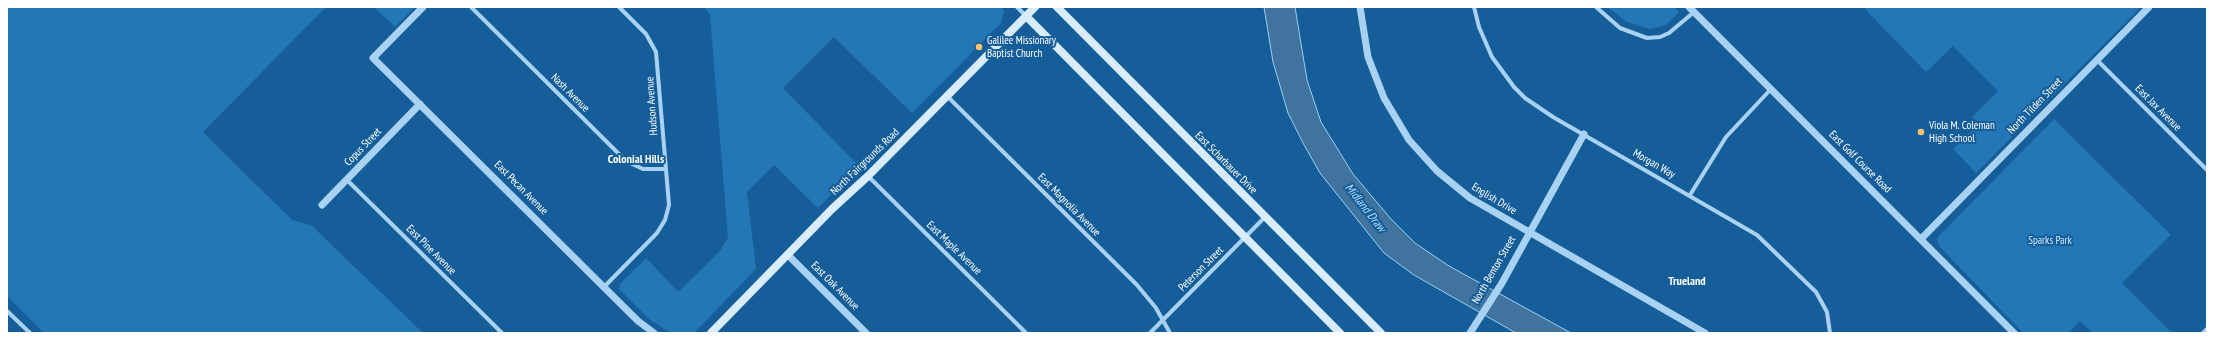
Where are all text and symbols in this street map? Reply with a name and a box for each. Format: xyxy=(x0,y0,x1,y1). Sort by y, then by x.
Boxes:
place label: Galilee Missionary Baptist Church xyxy=(987,34,1056,60)
marker: Galilee Missionary Baptist Church xyxy=(974,42,984,52)
street label: Nash Avenue xyxy=(548,71,592,115)
street label: North Tilden Street xyxy=(2005,75,2065,137)
street label: Hudson Avenue xyxy=(643,76,661,136)
street label: East Jax Avenue xyxy=(2132,82,2184,134)
place label: Viola M. Coleman High School xyxy=(1929,119,1995,145)
street label: Copus Street xyxy=(342,125,384,169)
street label: North Fairgrounds Road xyxy=(828,126,902,198)
marker: Viola M. Coleman High School xyxy=(1916,127,1926,137)
street label: East Golf Course Road xyxy=(1826,128,1894,196)
street label: East Scharbauer Drive xyxy=(1192,129,1260,197)
street label: Morgan Way xyxy=(1631,147,1677,181)
district label: Colonial Hills xyxy=(608,153,664,167)
street label: East Pecan Avenue xyxy=(491,158,551,218)
street label: East Magnolia Avenue xyxy=(1035,171,1103,239)
street label: English Drive xyxy=(1469,180,1519,218)
water label: Midland Draw xyxy=(1342,181,1388,235)
street label: East Maple Avenue xyxy=(924,218,984,278)
street label: East Pine Avenue xyxy=(403,222,459,278)
street label: North Benton Street xyxy=(1469,234,1519,306)
park label: Sparks Park xyxy=(2028,234,2072,248)
street label: Peterson Street xyxy=(1176,244,1226,294)
street label: East Oak Avenue xyxy=(808,259,862,313)
district label: Trueland xyxy=(1668,275,1706,289)

